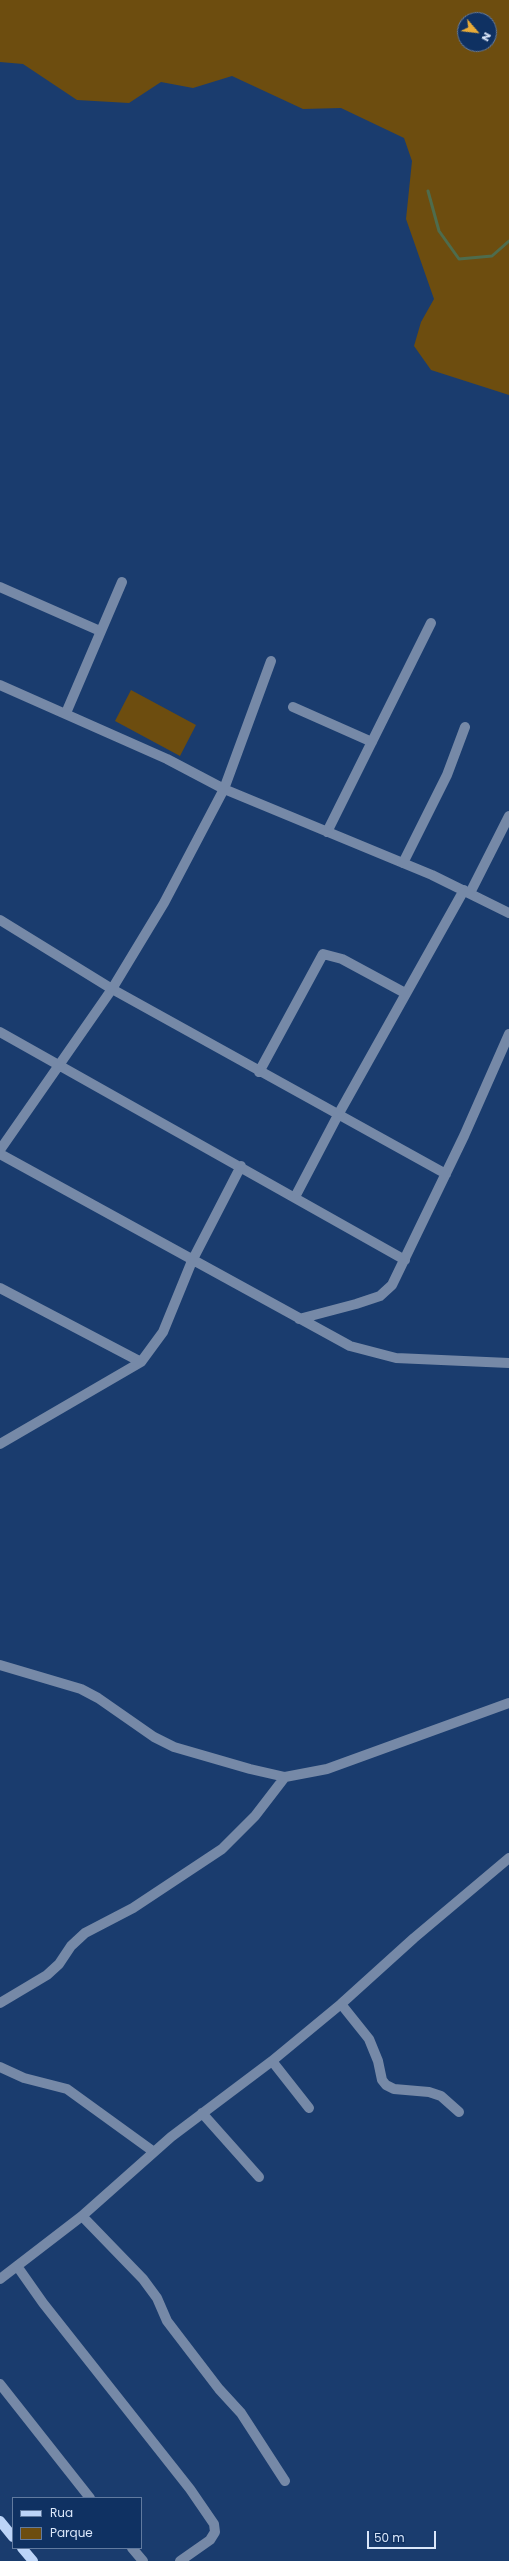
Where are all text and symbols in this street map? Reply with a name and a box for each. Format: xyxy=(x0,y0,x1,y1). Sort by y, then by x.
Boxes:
north arrow xyxy=(457,12,497,52)
text: N xyxy=(478,30,496,45)
legend xyxy=(12,2497,142,2549)
text: Rua xyxy=(50,2504,73,2521)
scale bar xyxy=(369,2523,438,2549)
text: Parque xyxy=(50,2524,93,2541)
text: 50 m xyxy=(374,2529,405,2546)

